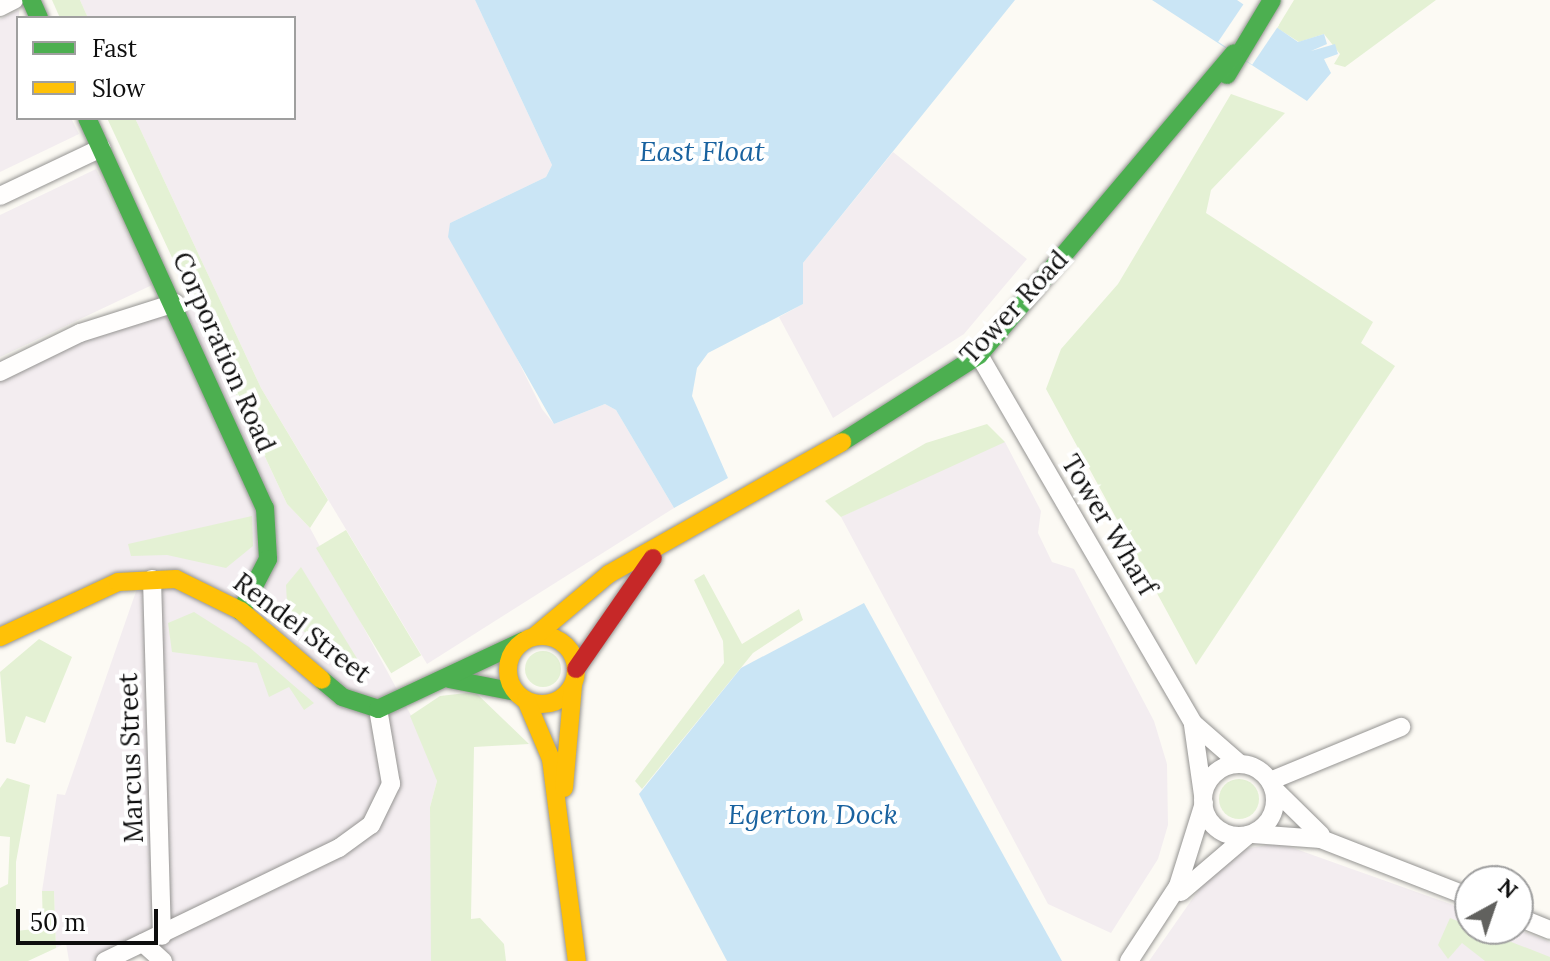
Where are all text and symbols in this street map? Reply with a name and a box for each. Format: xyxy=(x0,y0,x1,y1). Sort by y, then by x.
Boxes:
legend xyxy=(16,16,296,120)
text: Fast xyxy=(92,33,137,64)
text: Slow xyxy=(92,73,145,104)
water label: East Float xyxy=(639,134,765,168)
street label: Tower Road xyxy=(954,244,1074,370)
street label: Corporation Road xyxy=(166,247,282,457)
street label: Tower Wharf xyxy=(1055,449,1163,601)
street label: Rendel Street xyxy=(227,566,377,690)
street label: Marcus Street xyxy=(112,672,150,844)
water label: Egerton Dock xyxy=(728,797,898,831)
north arrow xyxy=(1454,865,1534,945)
text: N xyxy=(1493,872,1524,904)
scale bar xyxy=(20,893,162,943)
text: 50 m xyxy=(30,907,86,938)

